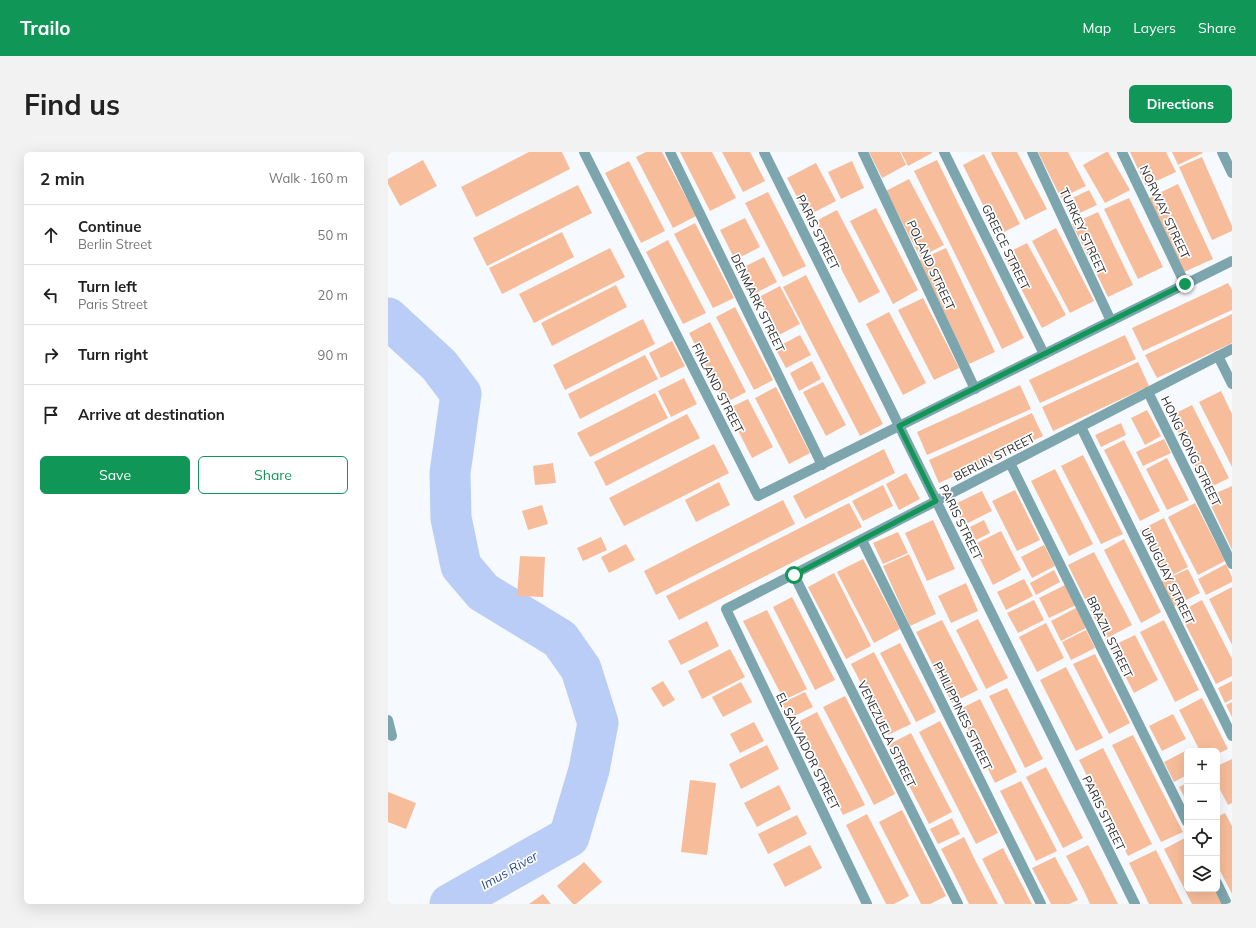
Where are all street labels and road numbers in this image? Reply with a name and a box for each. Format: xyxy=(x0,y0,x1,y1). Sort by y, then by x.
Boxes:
street label: NORWAY STREET xyxy=(1137,163,1194,262)
street label: TURKEY STREET xyxy=(1056,186,1110,277)
street label: PARIS STREET xyxy=(793,192,843,273)
street label: GREECE STREET xyxy=(979,202,1034,293)
street label: POLAND STREET xyxy=(904,218,959,313)
street label: DENMARK STREET xyxy=(728,252,789,355)
street label: FINLAND STREET xyxy=(689,340,748,436)
street label: HONG KONG STREET xyxy=(1158,393,1225,509)
street label: BERLIN STREET xyxy=(951,430,1038,484)
street label: PARIS STREET xyxy=(936,482,986,563)
street label: URUGUAY STREET xyxy=(1138,525,1198,628)
street label: BRAZIL STREET xyxy=(1084,594,1137,681)
street label: PHILIPPINES STREET xyxy=(930,659,996,773)
street label: VENEZUELA STREET xyxy=(855,678,920,790)
street label: EL SALVADOR STREET xyxy=(773,690,843,813)
street label: PARIS STREET xyxy=(1079,773,1129,854)

